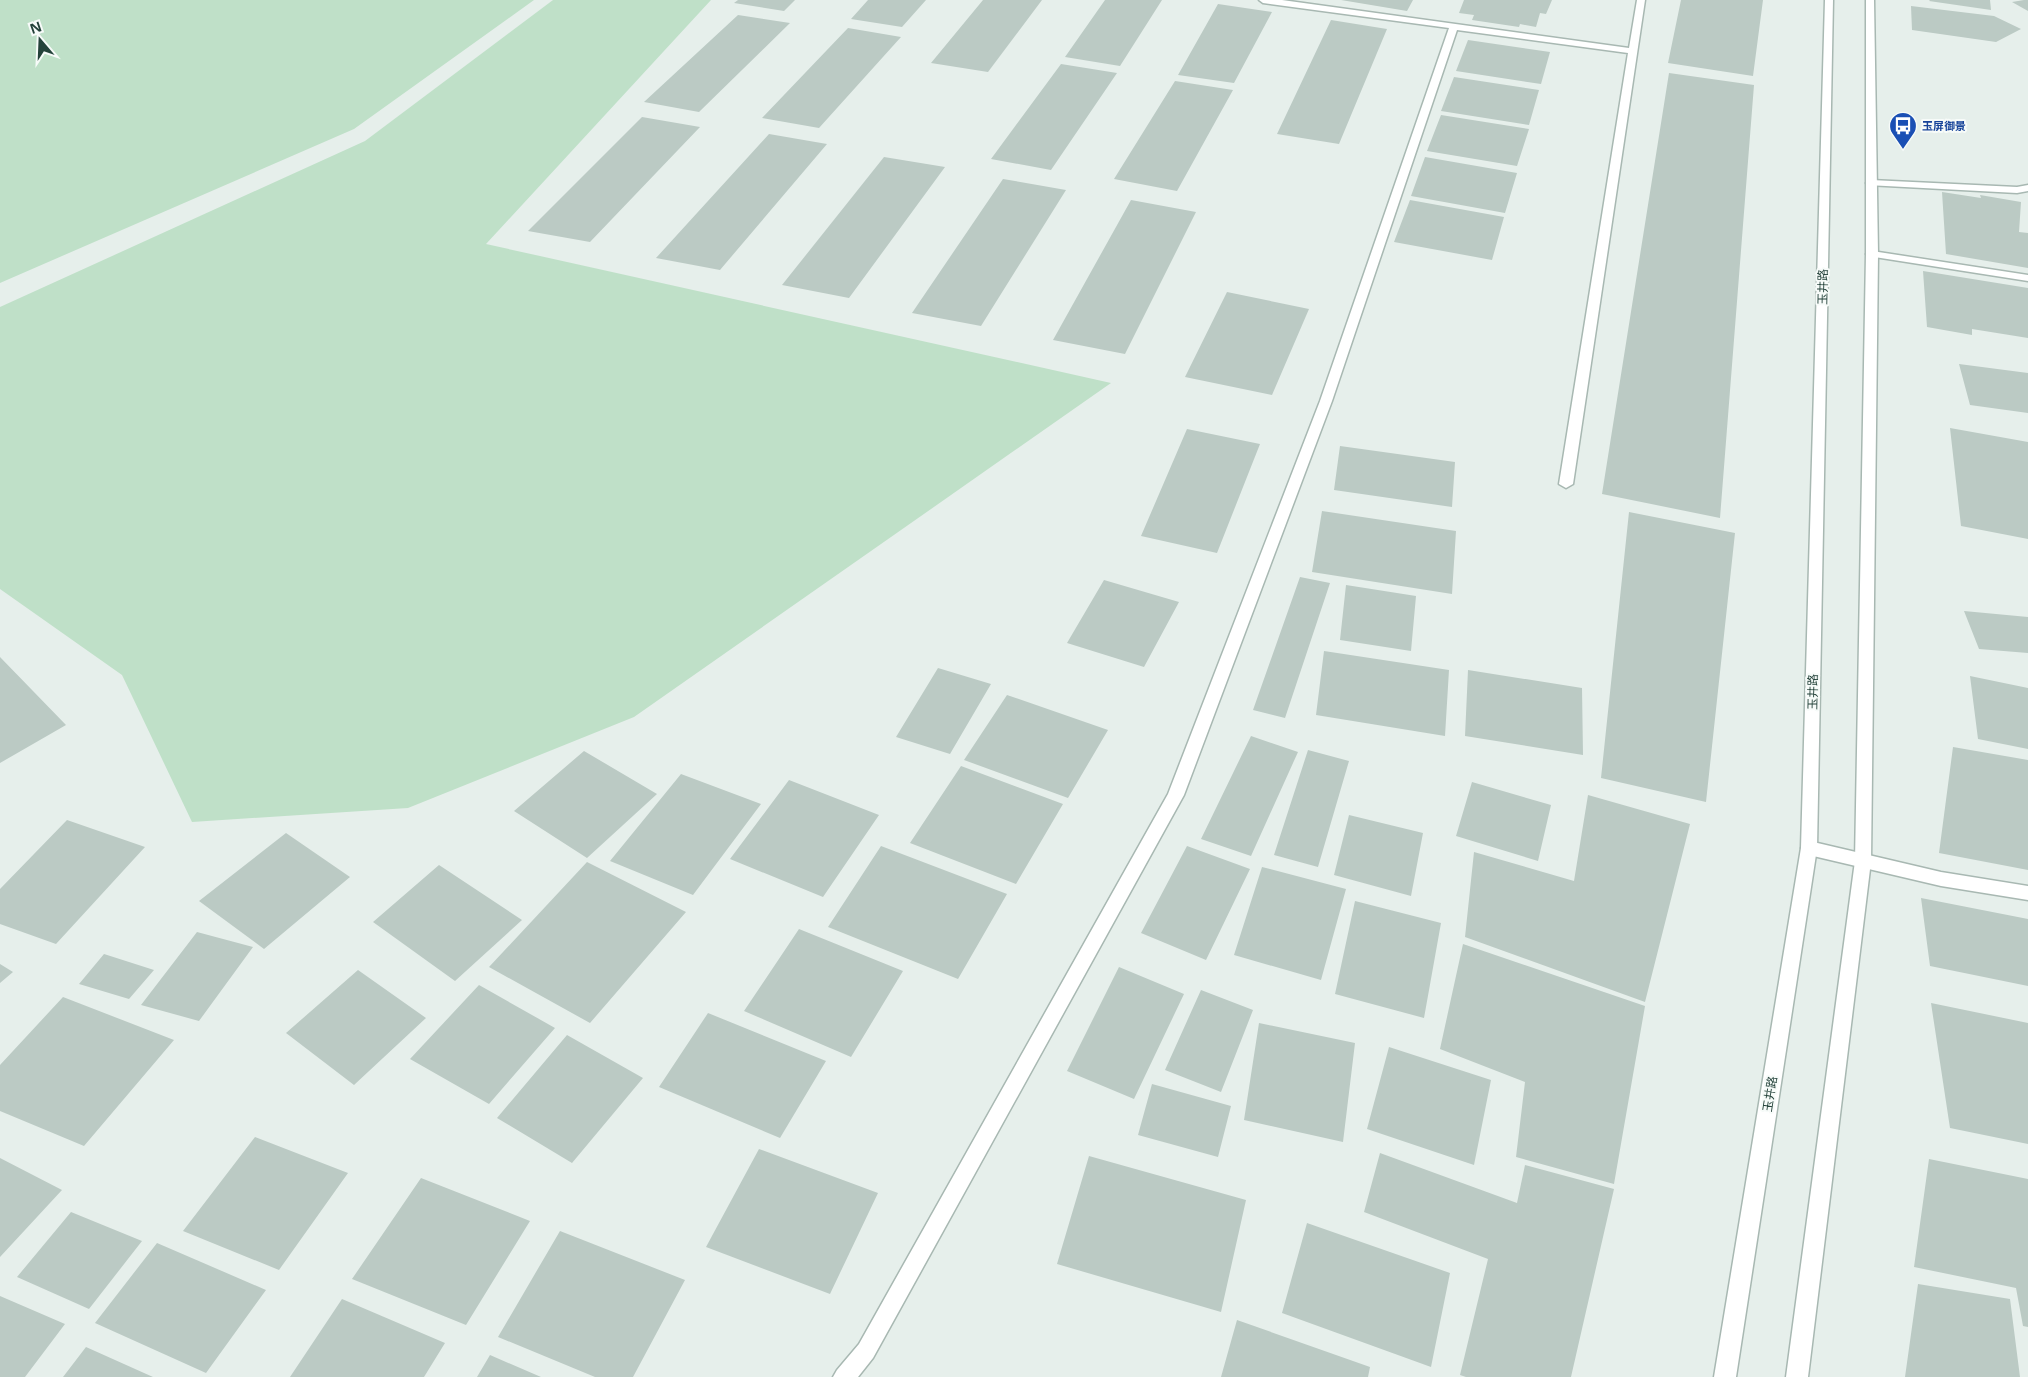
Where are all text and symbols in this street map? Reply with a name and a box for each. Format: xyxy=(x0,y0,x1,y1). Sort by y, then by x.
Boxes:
north arrow xyxy=(15,15,65,65)
text: N xyxy=(27,16,44,38)
bus stop icon: 玉屏御景 xyxy=(1888,111,1918,150)
place label: 玉屏御景 xyxy=(1922,118,1966,133)
street label: 玉井路 xyxy=(1814,269,1831,305)
street label: 玉井路 xyxy=(1804,674,1821,710)
street label: 玉井路 xyxy=(1758,1075,1781,1113)

